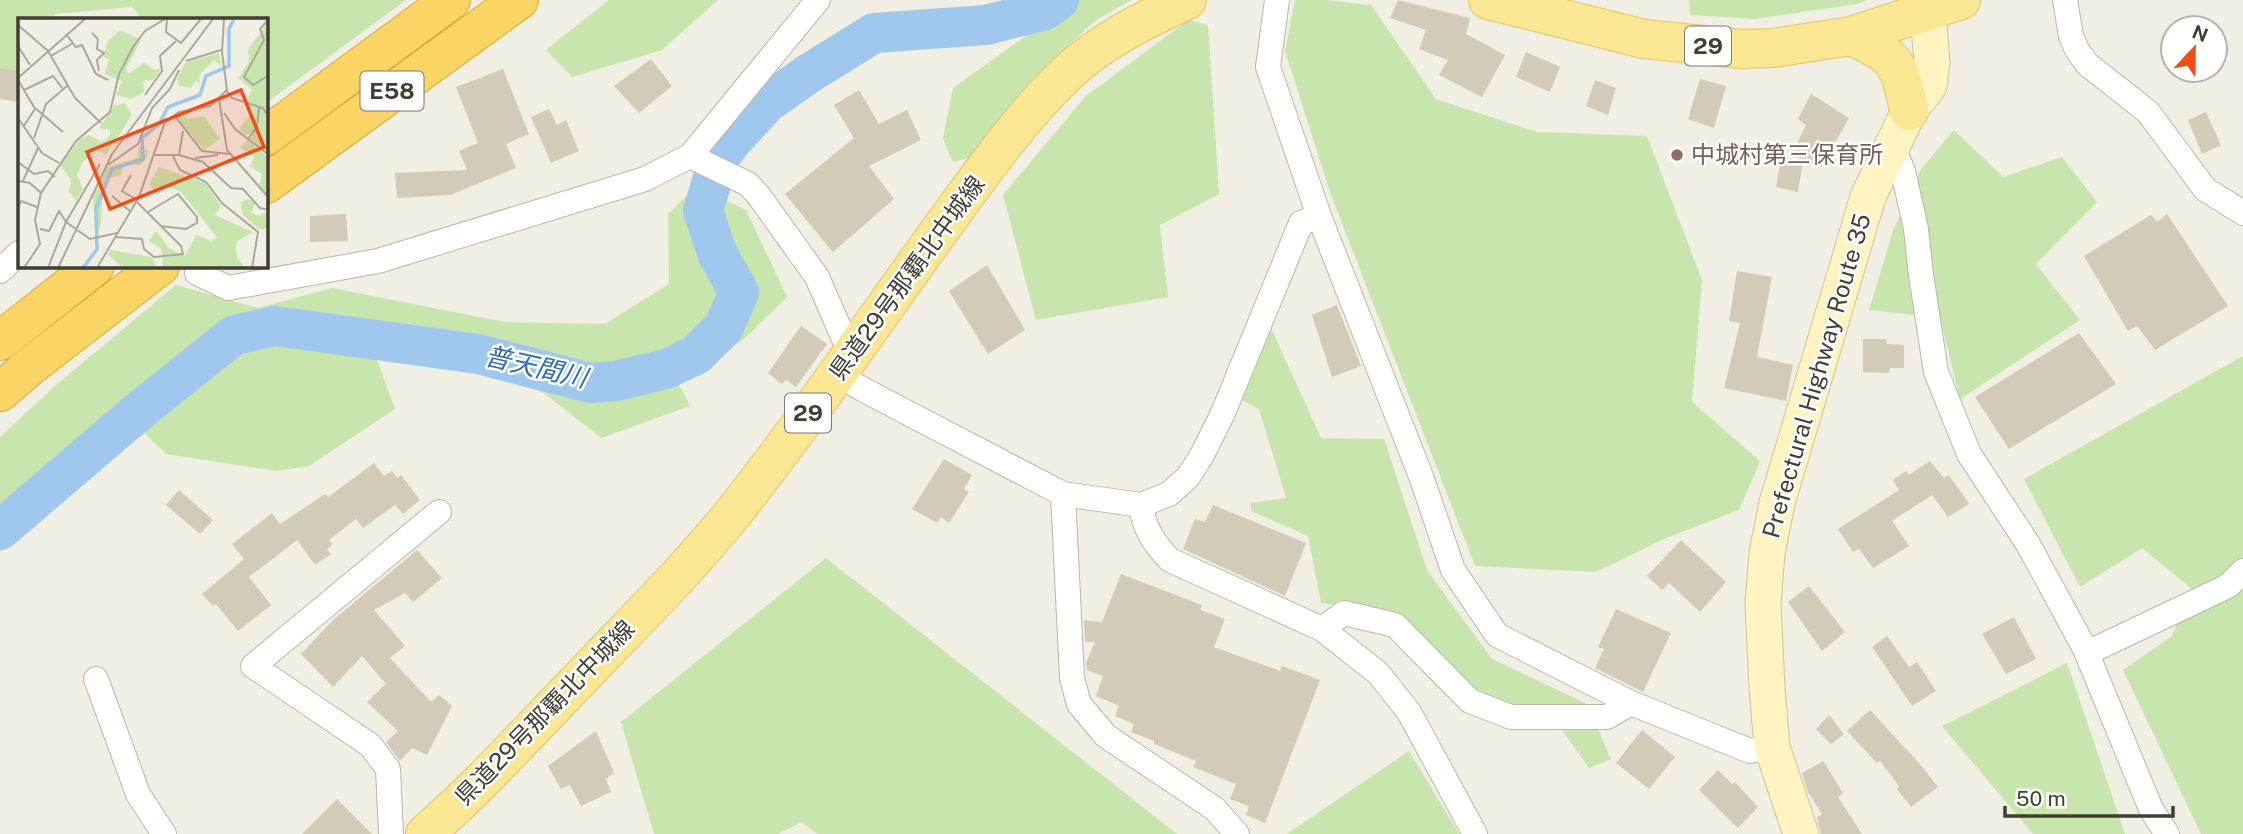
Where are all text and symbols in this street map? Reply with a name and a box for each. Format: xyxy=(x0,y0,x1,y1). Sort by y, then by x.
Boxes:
north arrow xyxy=(2159,14,2229,84)
inset map xyxy=(18,18,268,268)
text: N xyxy=(2189,20,2211,46)
road number: 29 xyxy=(1685,26,1731,66)
road number: E58 xyxy=(360,72,424,110)
place label: 中城村第三保育所 xyxy=(1691,140,1883,168)
marker: 中城村第三保育所 xyxy=(1669,147,1685,163)
street label: 県道29号那覇北中城線 xyxy=(823,170,990,385)
street label: Prefectural Highway Route 35 xyxy=(1756,210,1876,541)
water label: 普天間川 xyxy=(482,340,593,394)
road number: 29 xyxy=(785,394,831,432)
street label: 県道29号那覇北中城線 xyxy=(449,614,640,810)
scale bar xyxy=(2005,774,2173,818)
text: 50 m xyxy=(2016,786,2066,811)

